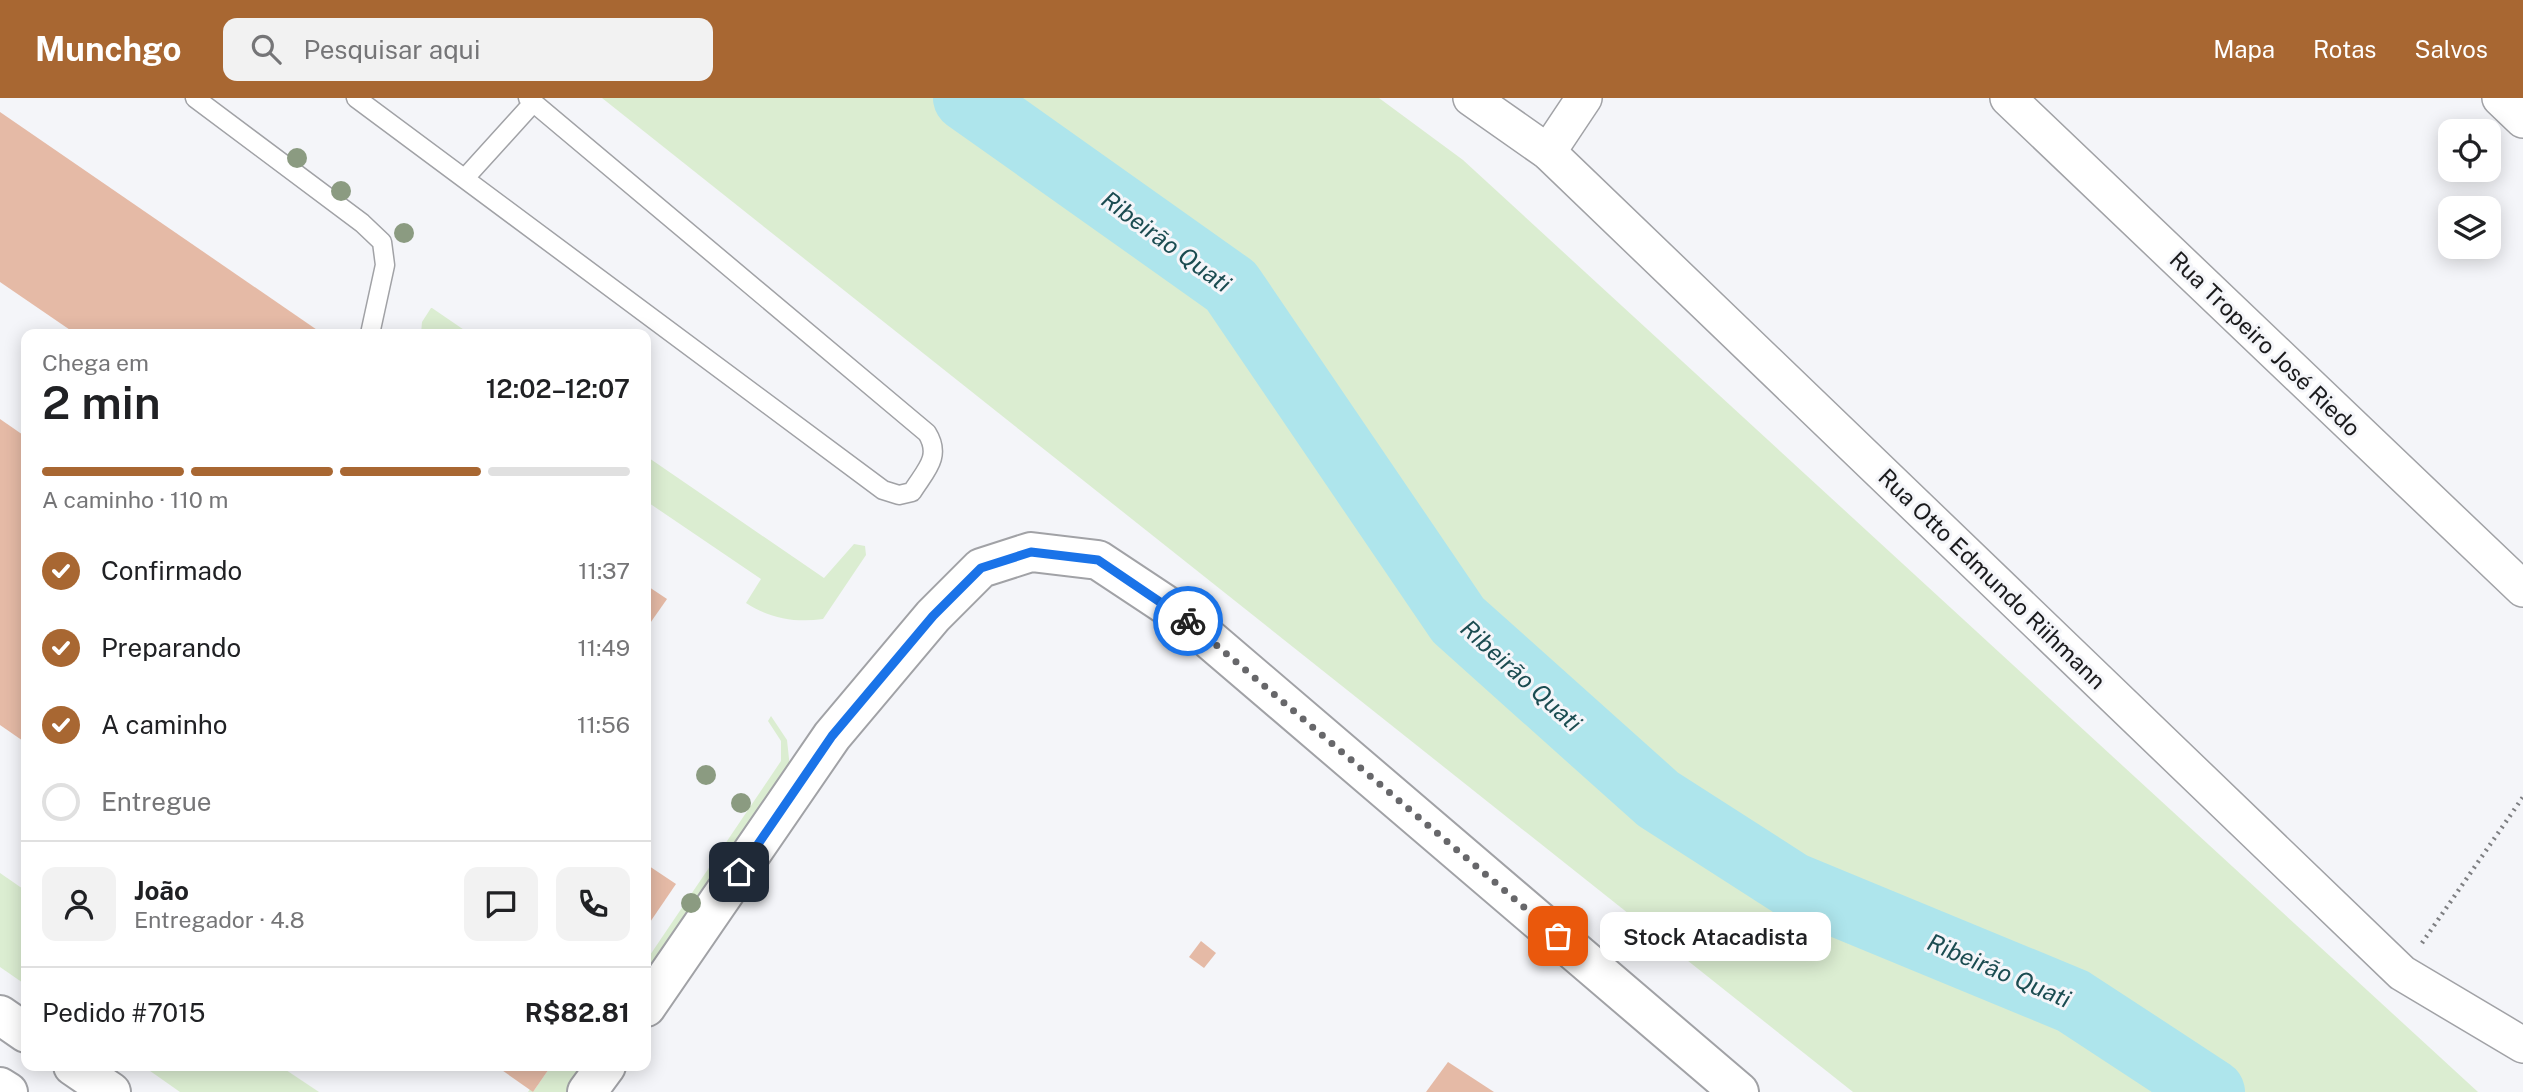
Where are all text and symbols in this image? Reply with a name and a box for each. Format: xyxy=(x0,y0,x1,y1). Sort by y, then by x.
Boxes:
search box xyxy=(223,18,713,81)
text: Munchgo xyxy=(35,30,181,68)
icon: search xyxy=(247,30,285,68)
text: Pesquisar aqui xyxy=(303,34,480,65)
text: Mapa xyxy=(2213,35,2275,63)
text: Rotas xyxy=(2313,35,2376,63)
text: Salvos xyxy=(2414,35,2488,63)
map controls xyxy=(2438,119,2501,259)
button: locate xyxy=(2438,119,2501,182)
water label: Ribeirão Quati xyxy=(1096,185,1237,298)
button: layers xyxy=(2438,196,2501,259)
street label: Rua Tropeiro José Riedo xyxy=(2164,246,2366,442)
text: Chega em xyxy=(42,349,149,376)
text: 12:02–12:07 xyxy=(486,373,630,404)
text: 2 min xyxy=(42,375,161,429)
street label: Rua Otto Edmundo Riihmann xyxy=(1873,463,2111,694)
text: A caminho · 110 m xyxy=(42,486,228,513)
icon: check xyxy=(42,552,80,590)
text: Confirmado xyxy=(101,555,242,586)
text: 11:37 xyxy=(578,557,630,584)
courier xyxy=(1153,586,1223,656)
icon: bike xyxy=(1169,602,1207,640)
water label: Ribeirão Quati xyxy=(1455,614,1588,737)
icon: check xyxy=(42,629,80,667)
text: Preparando xyxy=(101,632,241,663)
text: 11:49 xyxy=(577,634,630,661)
icon: check xyxy=(42,706,80,744)
text: A caminho xyxy=(101,709,228,740)
text: 11:56 xyxy=(577,711,630,738)
text: Entregue xyxy=(101,786,212,817)
pin xyxy=(709,842,769,902)
icon: home xyxy=(720,853,758,891)
button: person xyxy=(42,867,116,941)
button: chat xyxy=(464,867,538,941)
button: phone xyxy=(556,867,630,941)
text: João xyxy=(134,875,189,906)
text: Entregador · 4.8 xyxy=(134,906,305,933)
pin xyxy=(1528,906,1588,966)
callout: Stock Atacadista xyxy=(1600,912,1831,960)
icon: bag xyxy=(1539,917,1577,955)
text: Stock Atacadista xyxy=(1623,923,1808,950)
water label: Ribeirão Quati xyxy=(1924,927,2075,1013)
text: Pedido #7015 xyxy=(42,997,205,1028)
text: R$82.81 xyxy=(525,997,630,1028)

